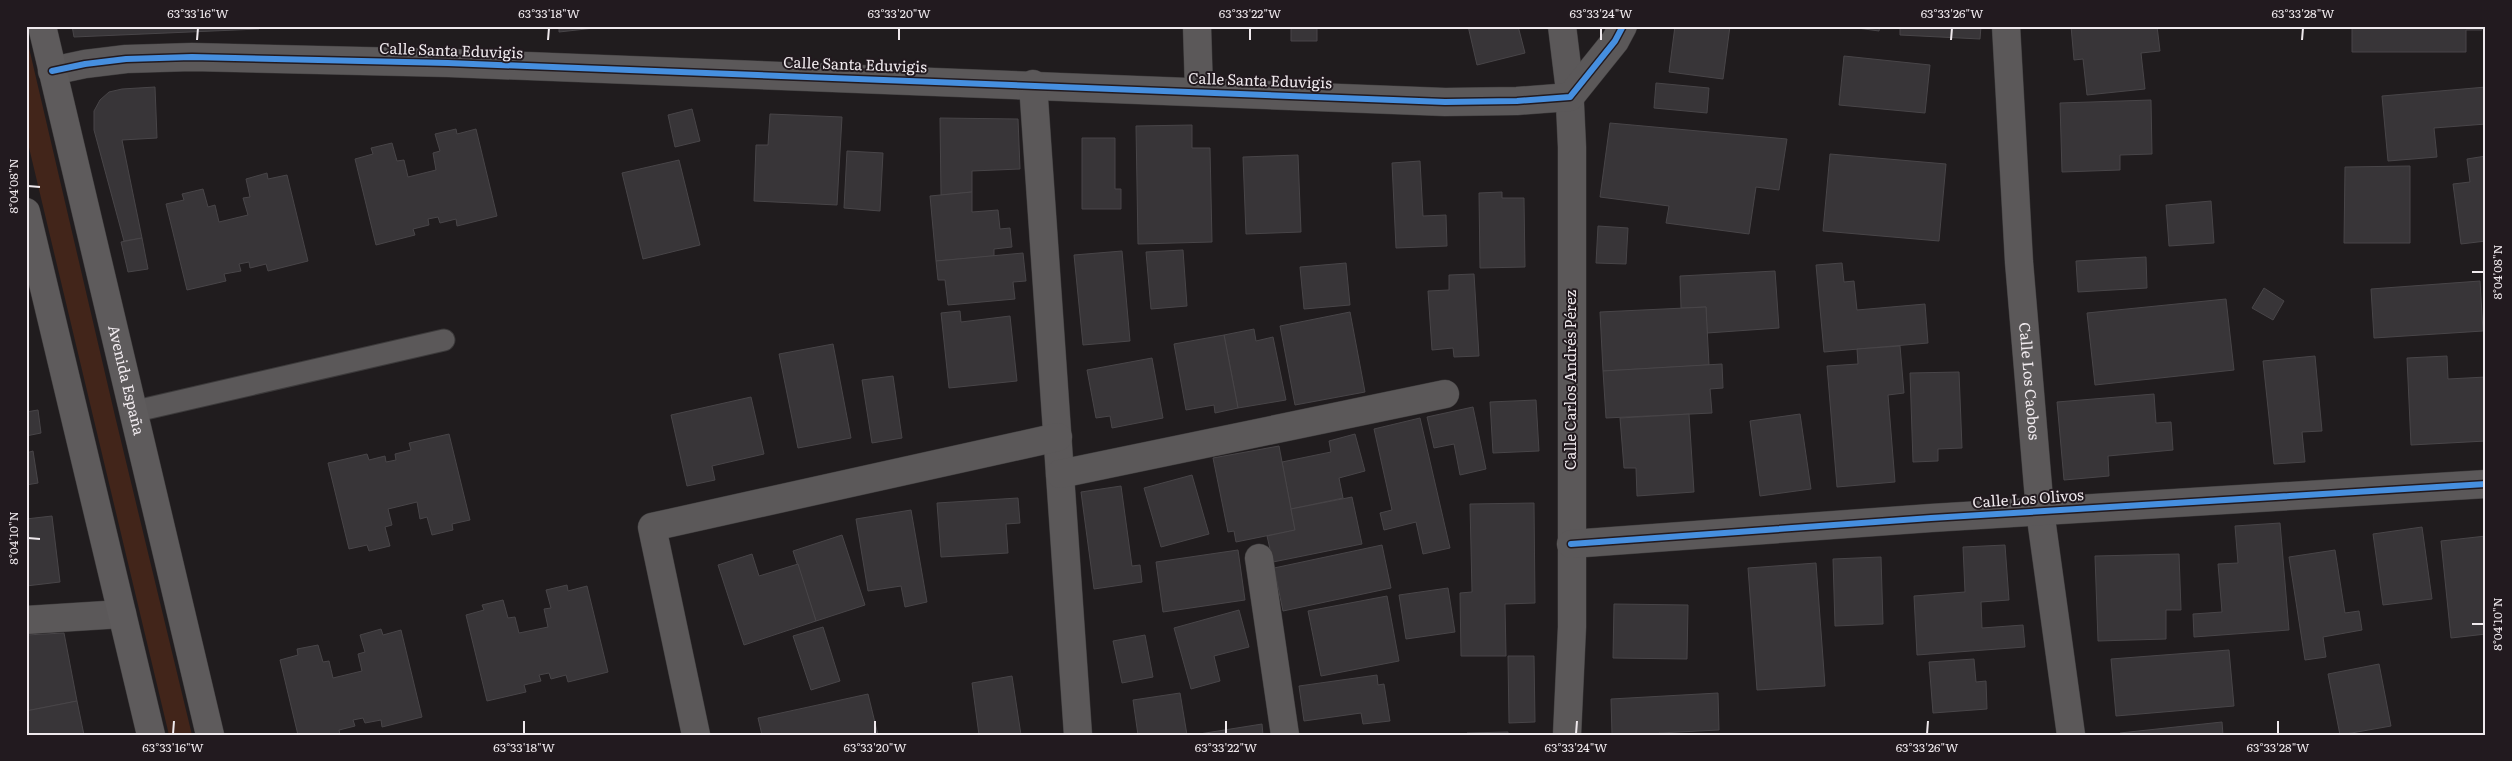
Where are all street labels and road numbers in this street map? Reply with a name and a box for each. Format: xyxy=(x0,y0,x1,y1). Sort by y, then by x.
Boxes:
street label: Calle Santa Eduvigis xyxy=(379,35,524,64)
street label: Calle Santa Eduvigis xyxy=(783,49,928,78)
street label: Calle Santa Eduvigis xyxy=(1188,65,1333,94)
street label: Calle Carlos Andrés Pérez xyxy=(1558,290,1581,470)
street label: Calle Los Caobos xyxy=(2014,321,2047,441)
street label: Avenida España xyxy=(103,322,152,438)
street label: Calle Los Olivos xyxy=(1971,482,2085,513)

